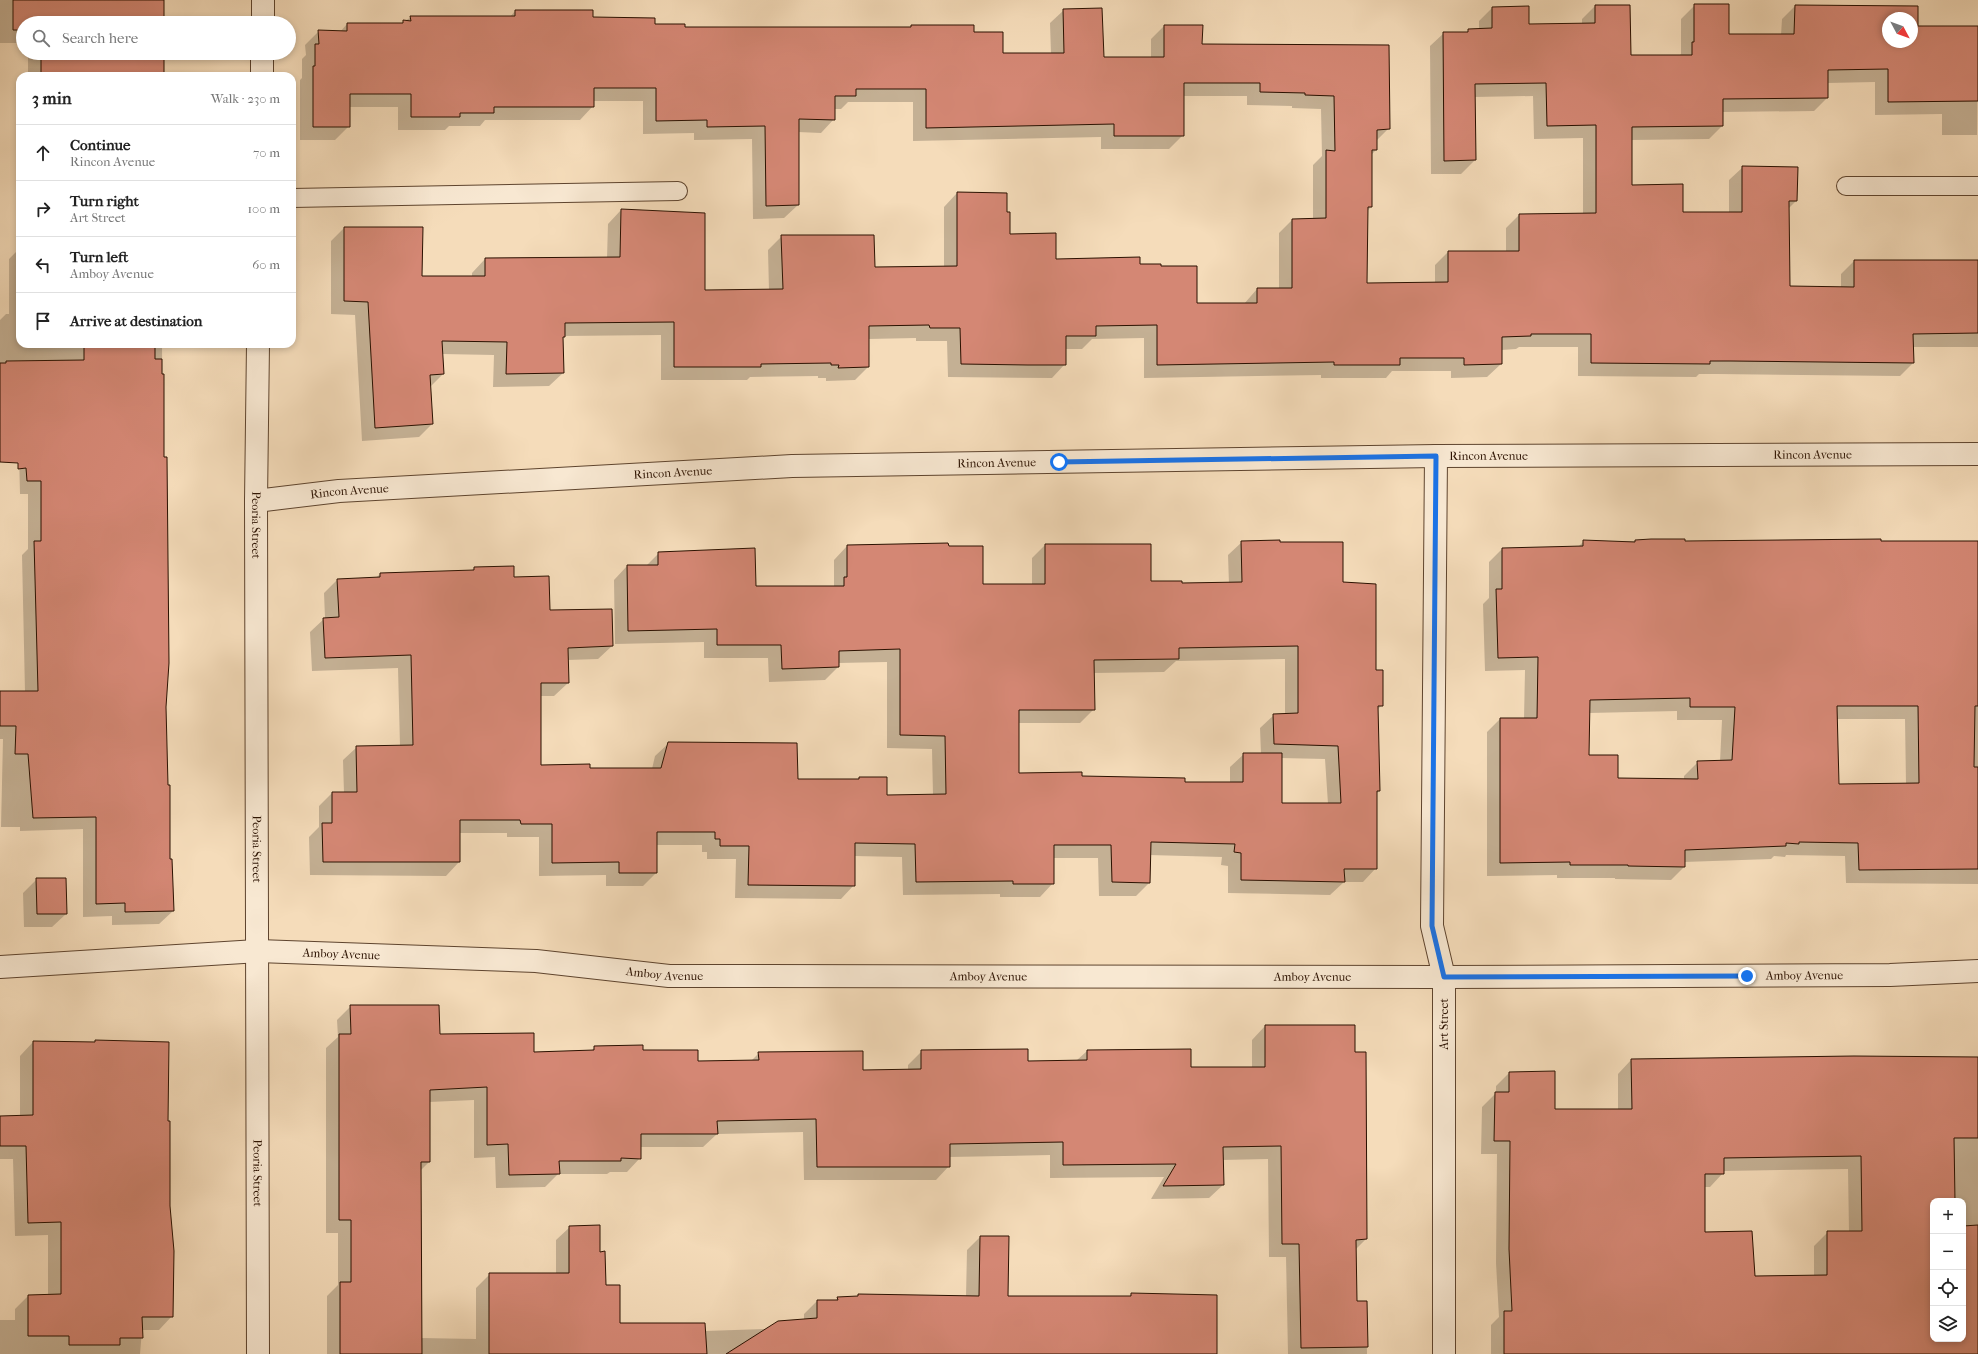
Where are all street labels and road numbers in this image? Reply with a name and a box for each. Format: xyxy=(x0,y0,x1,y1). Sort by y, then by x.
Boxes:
street label: Rincon Avenue xyxy=(1773,447,1852,462)
street label: Rincon Avenue xyxy=(1449,449,1528,463)
street label: Rincon Avenue xyxy=(957,455,1036,470)
street label: Rincon Avenue xyxy=(633,463,713,482)
street label: Rincon Avenue xyxy=(309,481,389,501)
street label: Peoria Street xyxy=(249,491,263,559)
street label: Peoria Street xyxy=(250,815,264,883)
street label: Amboy Avenue xyxy=(301,946,380,962)
street label: Amboy Avenue xyxy=(624,964,703,983)
street label: Amboy Avenue xyxy=(1765,968,1843,983)
street label: Amboy Avenue xyxy=(949,969,1027,983)
street label: Amboy Avenue xyxy=(1273,970,1351,984)
street label: Art Street xyxy=(1437,998,1451,1051)
street label: Peoria Street xyxy=(250,1139,265,1207)

